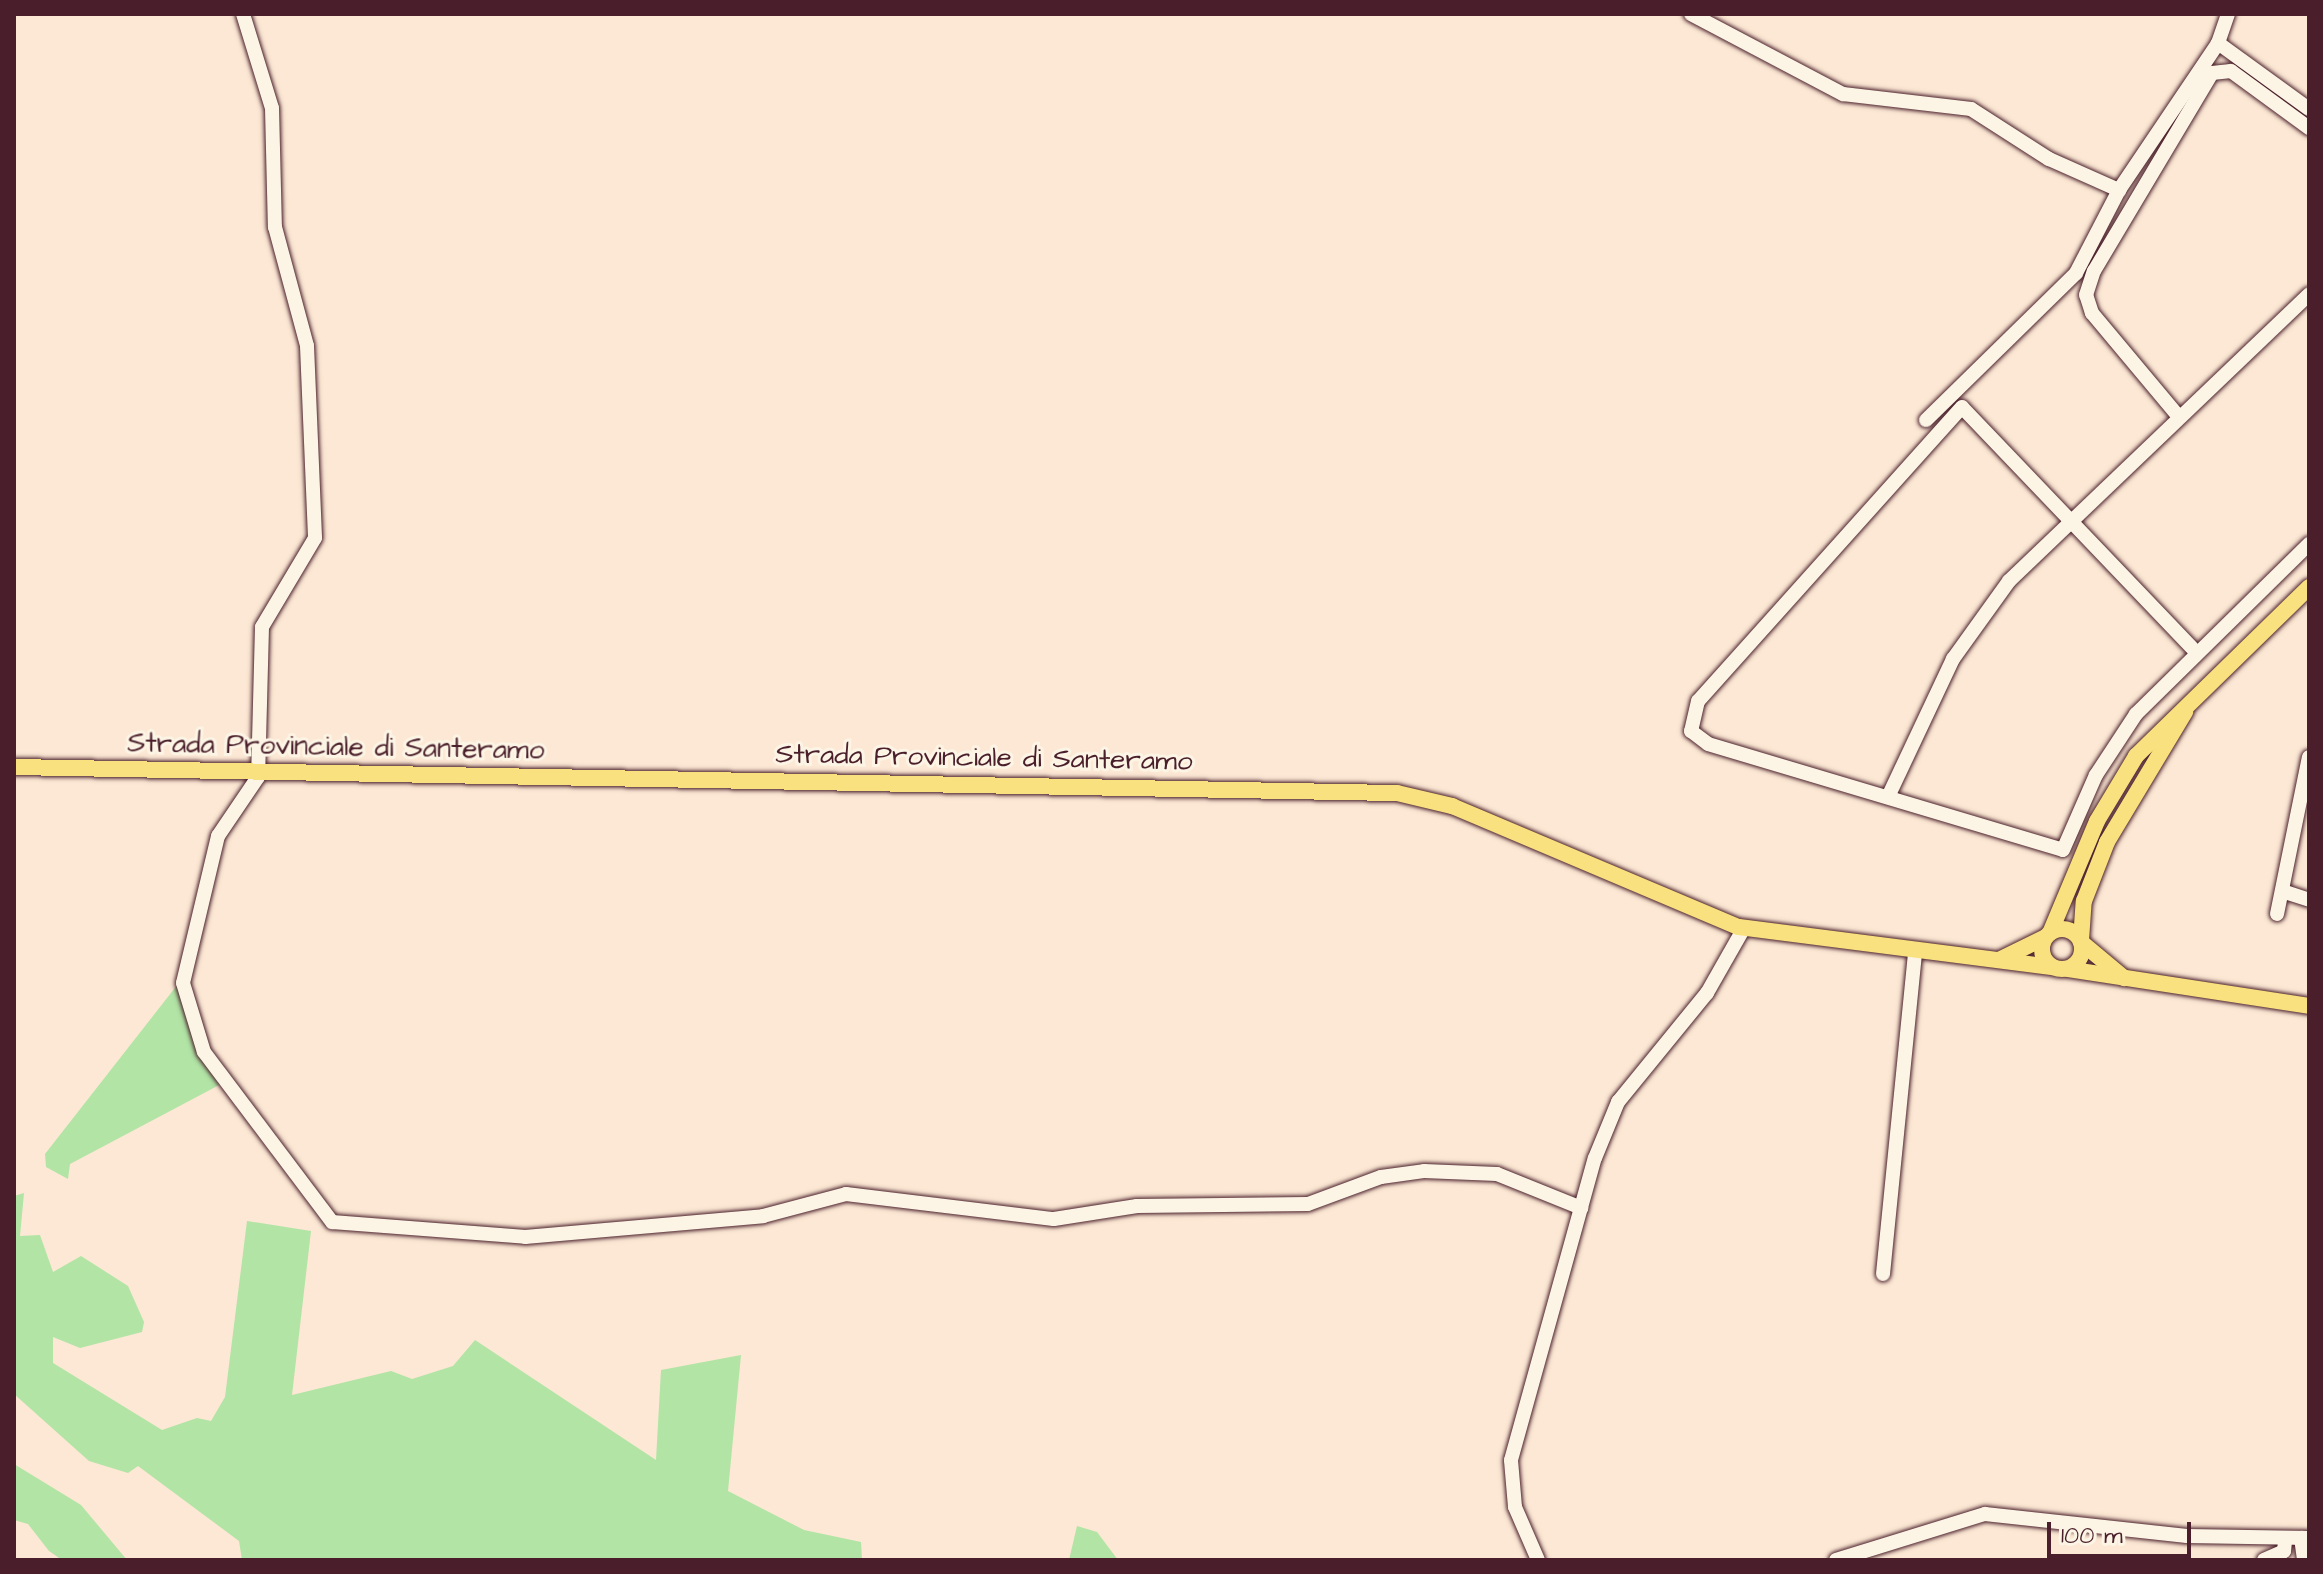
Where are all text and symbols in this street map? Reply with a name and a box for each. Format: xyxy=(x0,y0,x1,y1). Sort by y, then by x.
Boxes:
street label: Strada Provinciale di Santeramo xyxy=(127,727,545,767)
street label: Strada Provinciale di Santeramo xyxy=(775,738,1193,778)
scale bar xyxy=(2051,1506,2195,1556)
text: 100 m xyxy=(2061,1519,2123,1553)

